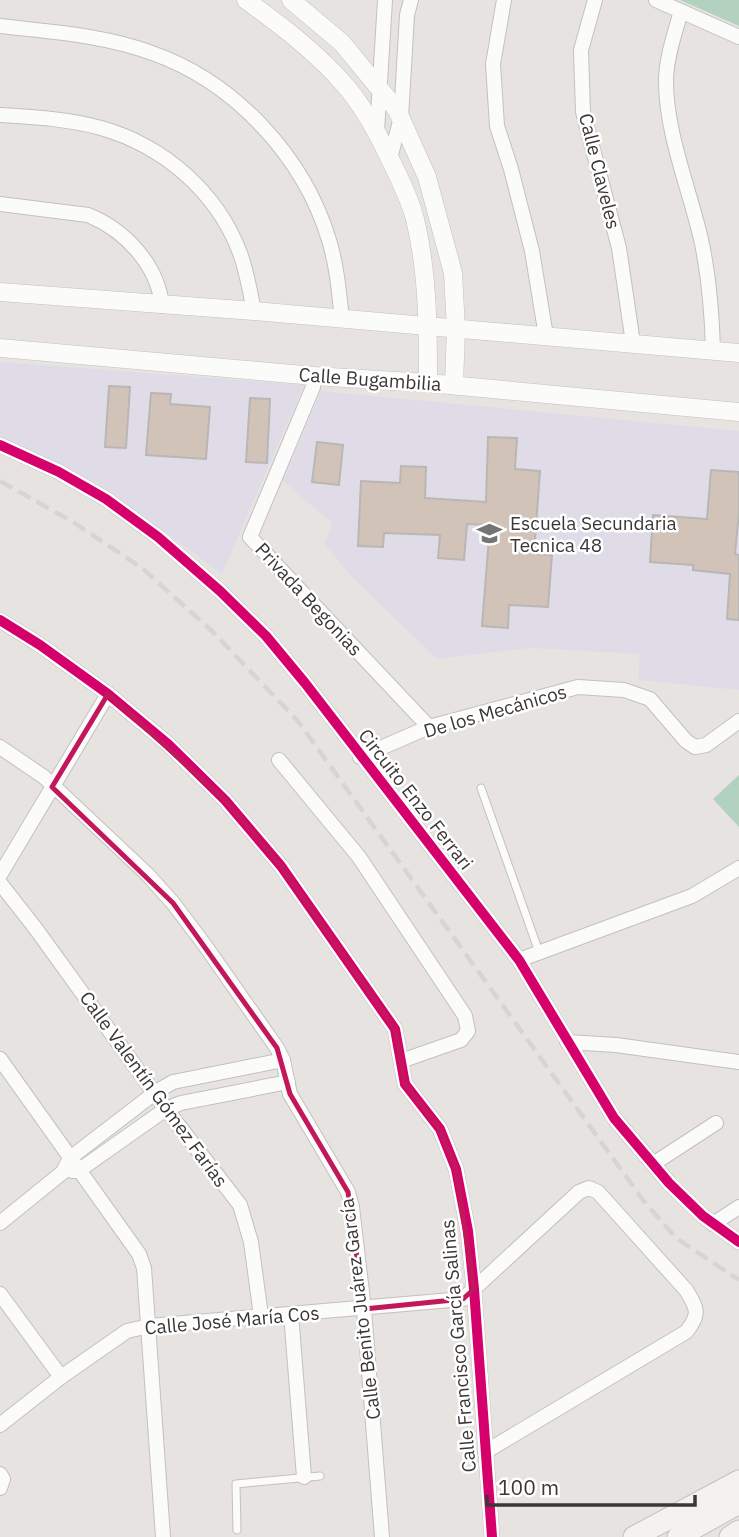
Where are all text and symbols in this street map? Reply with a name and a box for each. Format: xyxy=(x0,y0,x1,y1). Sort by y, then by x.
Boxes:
street label: Calle Claveles xyxy=(574,111,626,231)
street label: Calle Bugambilia xyxy=(298,362,442,396)
place label: Escuela Secundaria Tecnica 48 xyxy=(510,511,677,557)
school or university icon: Escuela Secundaria Tecnica 48 xyxy=(476,520,504,548)
street label: Privada Begonias xyxy=(250,537,368,661)
street label: De los Mecánicos xyxy=(421,679,569,743)
street label: Circuito Enzo Ferrari xyxy=(354,724,478,874)
street label: Calle Valentín Gómez Farías xyxy=(75,986,233,1192)
street label: Calle Benito Juárez García xyxy=(334,1197,386,1421)
street label: Calle Francisco García Salinas xyxy=(435,1219,481,1473)
street label: Calle José María Cos xyxy=(144,1300,320,1340)
scale bar xyxy=(487,1464,695,1508)
text: 100 m xyxy=(498,1473,559,1501)

